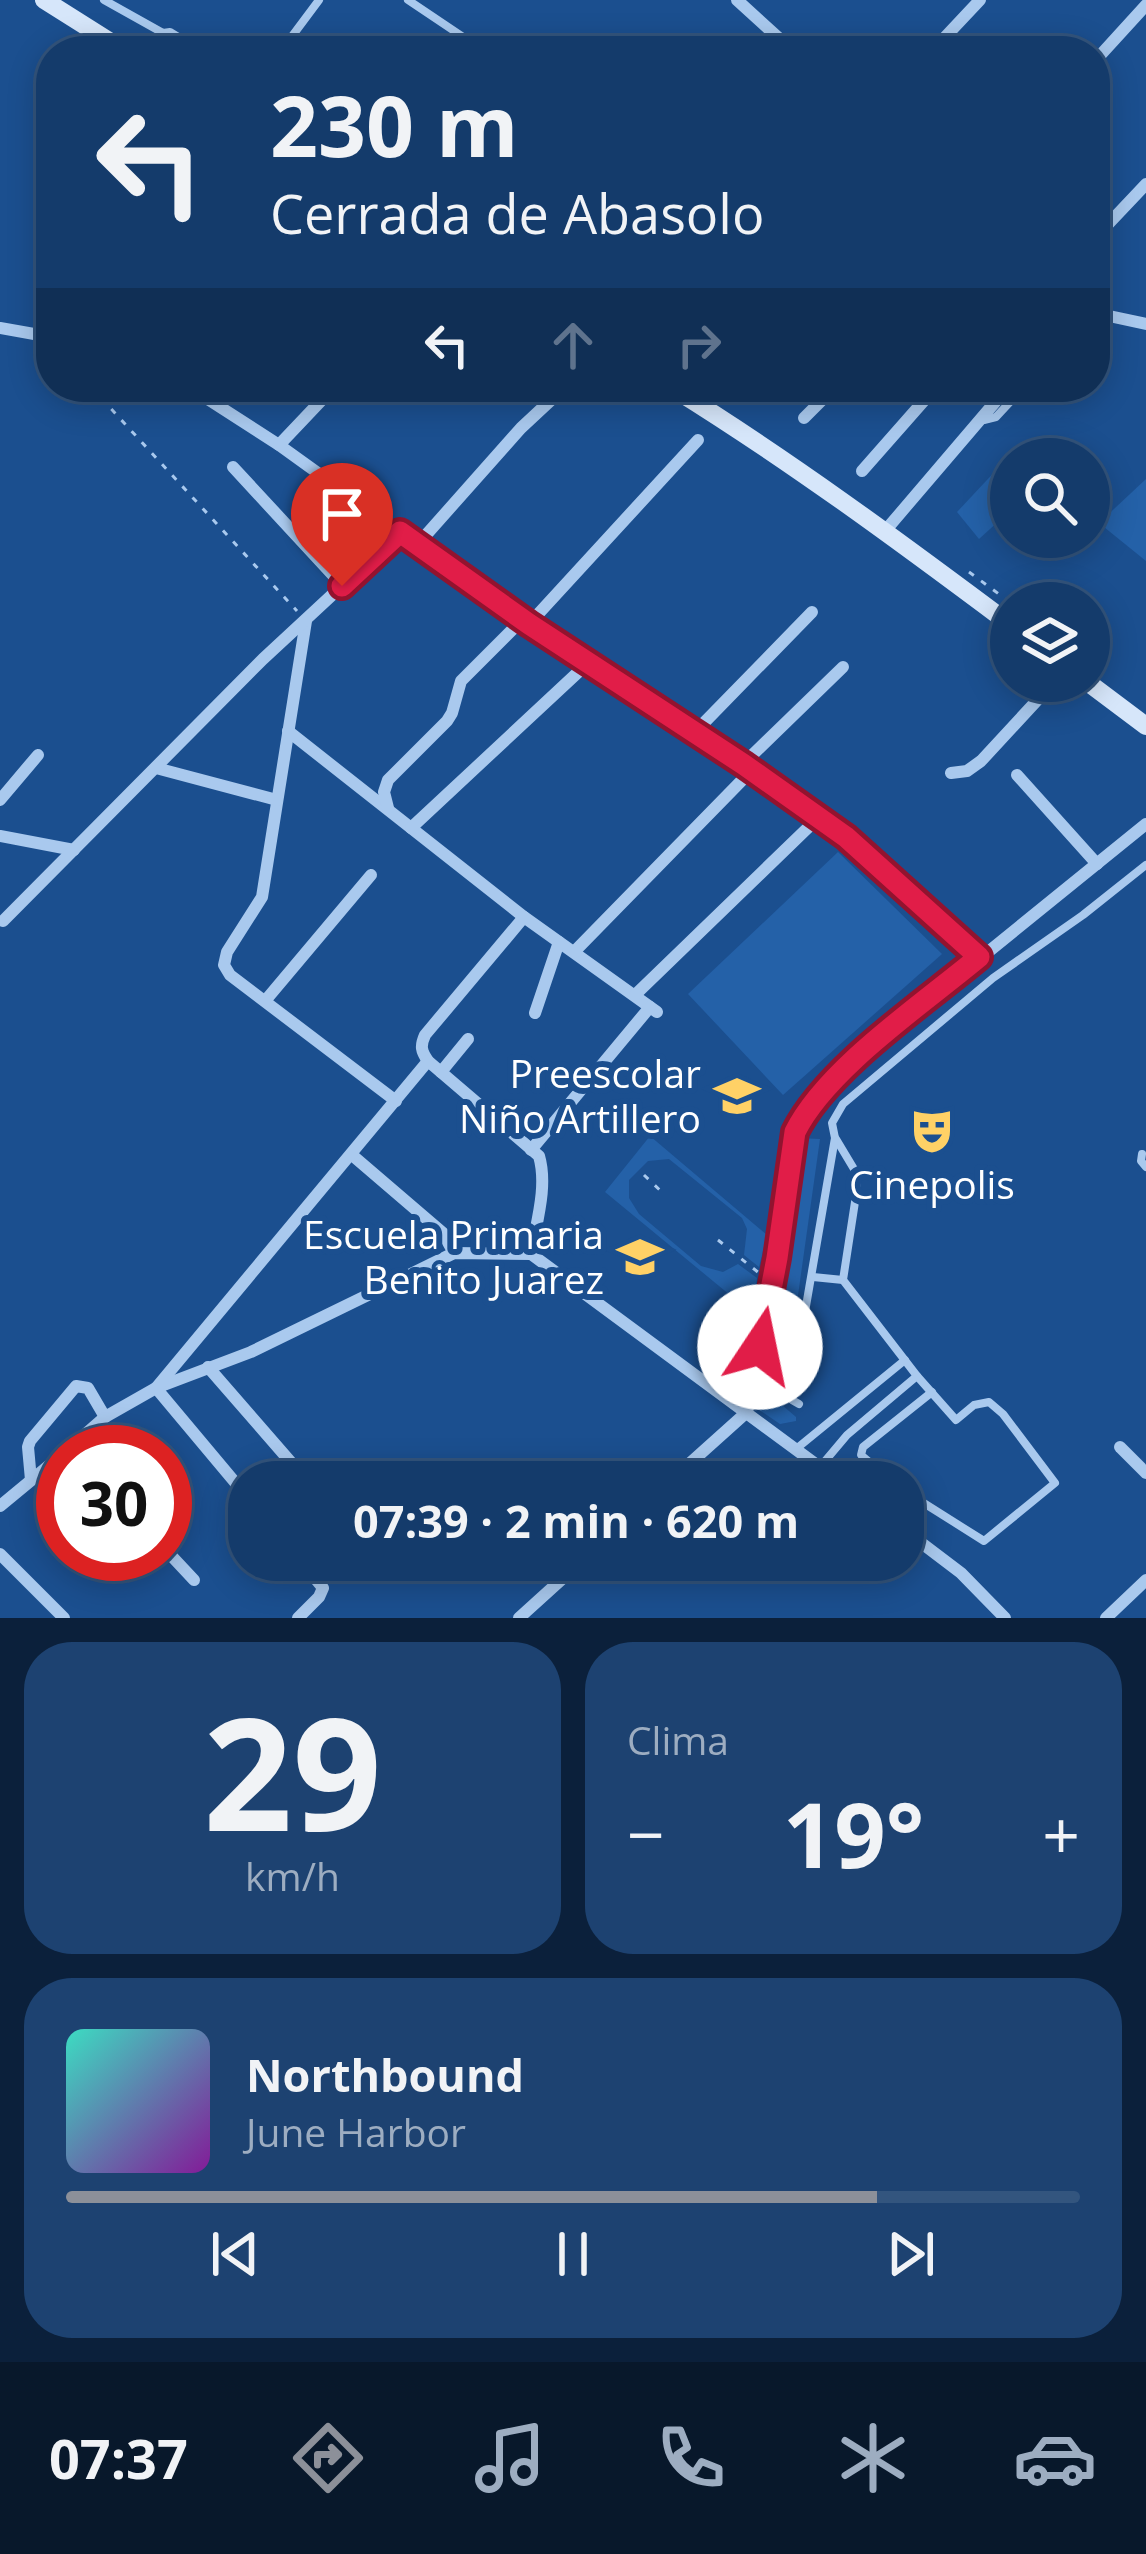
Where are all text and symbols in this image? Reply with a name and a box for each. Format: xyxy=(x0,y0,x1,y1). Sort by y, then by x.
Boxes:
text: 230 m xyxy=(270,67,518,182)
icon: left xyxy=(72,84,228,240)
text: Cerrada de Abasolo xyxy=(270,176,764,250)
icon: left xyxy=(414,312,480,378)
icon: ahead xyxy=(540,312,606,378)
icon: right xyxy=(666,312,732,378)
map controls xyxy=(990,438,1110,702)
button: search xyxy=(990,438,1110,558)
pin xyxy=(291,463,393,586)
icon: arrive xyxy=(309,481,375,547)
button: layers xyxy=(990,582,1110,702)
place label: Preescolar Niño Artillero xyxy=(459,1046,701,1144)
school or university icon: Preescolar Niño Artillero xyxy=(712,1071,762,1121)
theatre icon: Cinepolis xyxy=(907,1106,957,1156)
place label: Cinepolis xyxy=(849,1157,1015,1210)
place label: Escuela Primaria Benito Juarez xyxy=(303,1207,604,1305)
school or university icon: Escuela Primaria Benito Juarez xyxy=(615,1232,665,1282)
position arrow xyxy=(697,1284,823,1410)
speed limit sign: 30 xyxy=(36,1425,192,1581)
text: 07:39 · 2 min · 620 m xyxy=(353,1490,799,1551)
text: 29 xyxy=(203,1664,382,1877)
text: Clima xyxy=(627,1713,729,1766)
text: 19° xyxy=(783,1772,924,1894)
text: − xyxy=(627,1788,665,1878)
text: + xyxy=(1042,1788,1080,1878)
text: km/h xyxy=(245,1849,340,1902)
text: Northbound xyxy=(246,2044,524,2105)
text: June Harbor xyxy=(246,2105,466,2158)
icon: previous xyxy=(202,2221,268,2287)
icon: pause xyxy=(540,2221,606,2287)
icon: next xyxy=(878,2221,944,2287)
icon: directions xyxy=(286,2416,370,2500)
icon: music xyxy=(468,2416,552,2500)
icon: phone xyxy=(649,2416,733,2500)
icon: climate xyxy=(831,2416,915,2500)
icon: car xyxy=(1013,2416,1097,2500)
text: 07:37 xyxy=(49,2421,188,2495)

